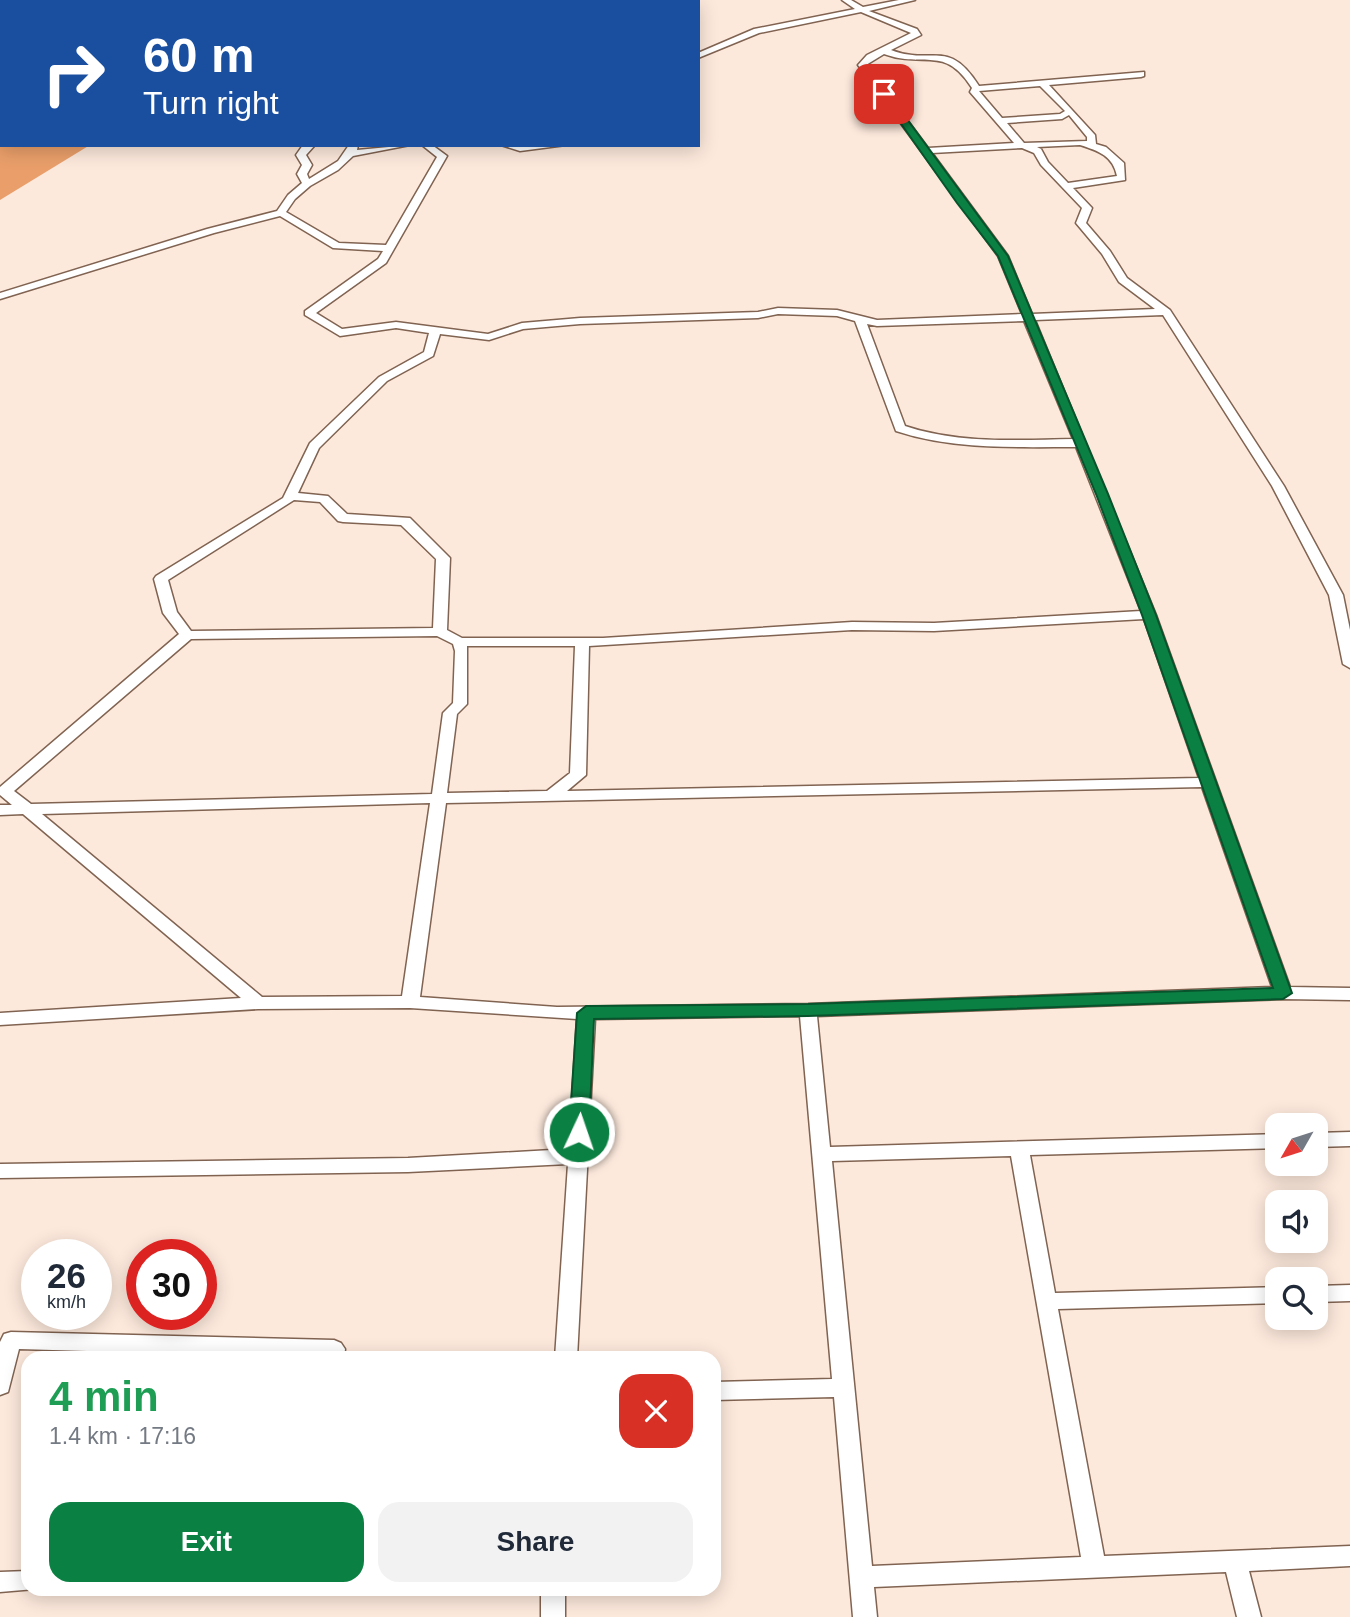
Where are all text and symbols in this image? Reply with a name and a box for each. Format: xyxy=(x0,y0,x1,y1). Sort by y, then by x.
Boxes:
icon: right xyxy=(28,28,119,119)
text: 60 m xyxy=(143,28,255,82)
pin xyxy=(854,64,914,124)
icon: arrive xyxy=(865,75,903,113)
text: Turn right xyxy=(143,85,279,121)
position arrow xyxy=(542,1095,616,1169)
north arrow xyxy=(1265,1113,1328,1176)
map controls xyxy=(1265,1113,1328,1330)
button: sound xyxy=(1265,1190,1328,1253)
speed limit sign: 30 xyxy=(126,1239,217,1330)
text: 26 xyxy=(47,1256,86,1295)
button: search xyxy=(1265,1267,1328,1330)
text: km/h xyxy=(47,1292,86,1312)
text: 4 min xyxy=(49,1373,159,1420)
button: close xyxy=(619,1374,693,1448)
text: 1.4 km · 17:16 xyxy=(49,1423,196,1449)
button: Exit xyxy=(49,1502,364,1582)
button: Share xyxy=(378,1502,693,1582)

